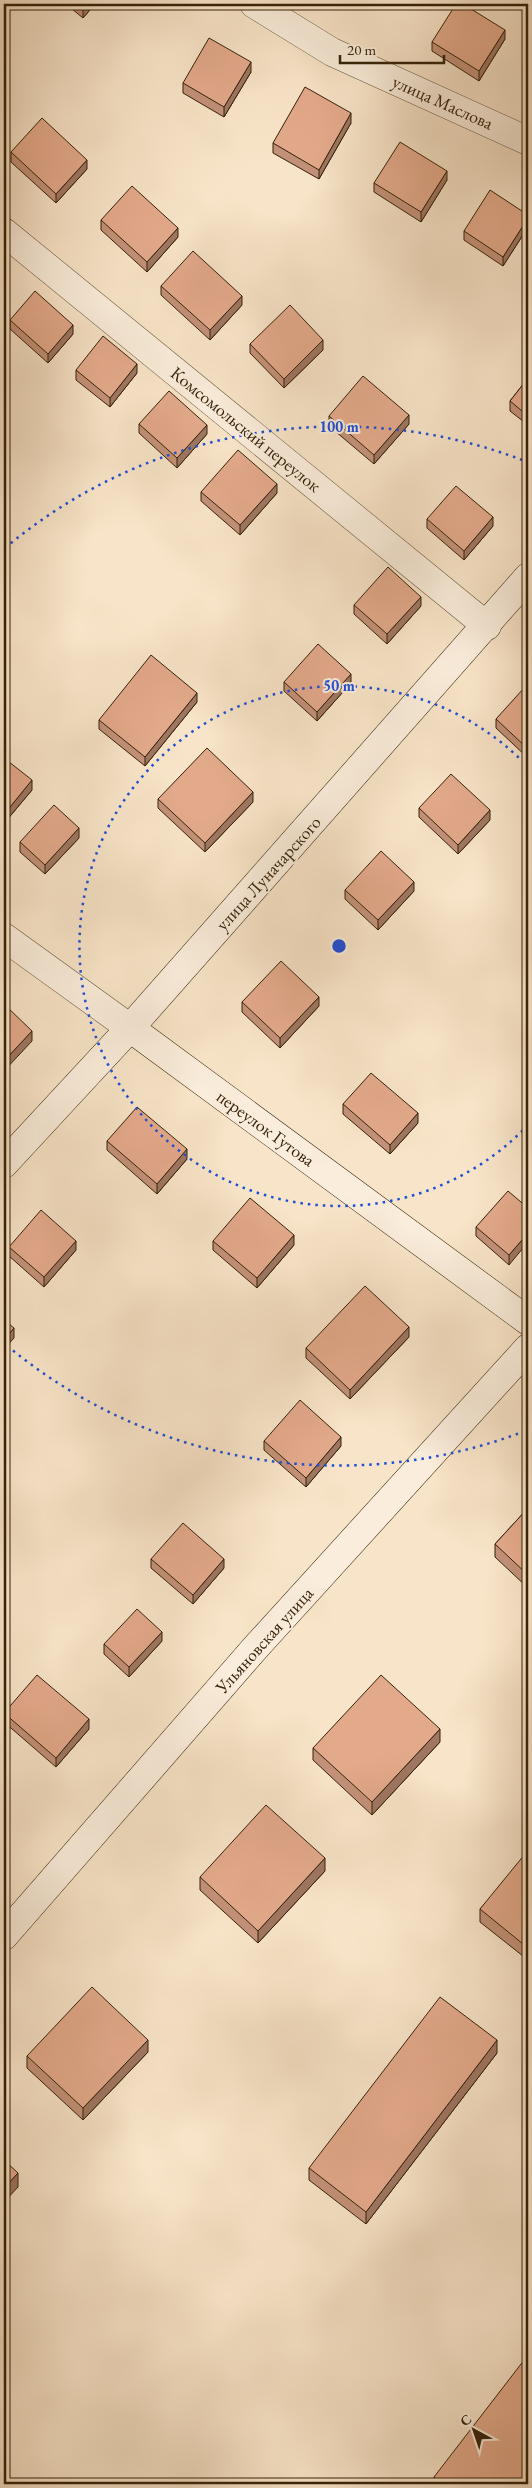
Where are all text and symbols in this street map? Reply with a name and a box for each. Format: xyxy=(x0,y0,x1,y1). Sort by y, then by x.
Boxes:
scale bar xyxy=(340,32,443,64)
text: 20 m xyxy=(347,40,376,59)
street label: улица Маслова xyxy=(389,70,498,135)
street label: Комсомольский переулок xyxy=(166,361,326,497)
text: 100 m xyxy=(319,417,359,436)
text: 50 m xyxy=(323,676,355,695)
street label: улица Луначарского xyxy=(210,811,326,935)
centre of rings xyxy=(330,937,348,955)
street label: переулок Гутова xyxy=(212,1085,320,1172)
street label: Ульяновская улица xyxy=(209,1581,319,1699)
north arrow xyxy=(450,2406,500,2456)
text: С xyxy=(456,2410,475,2430)

